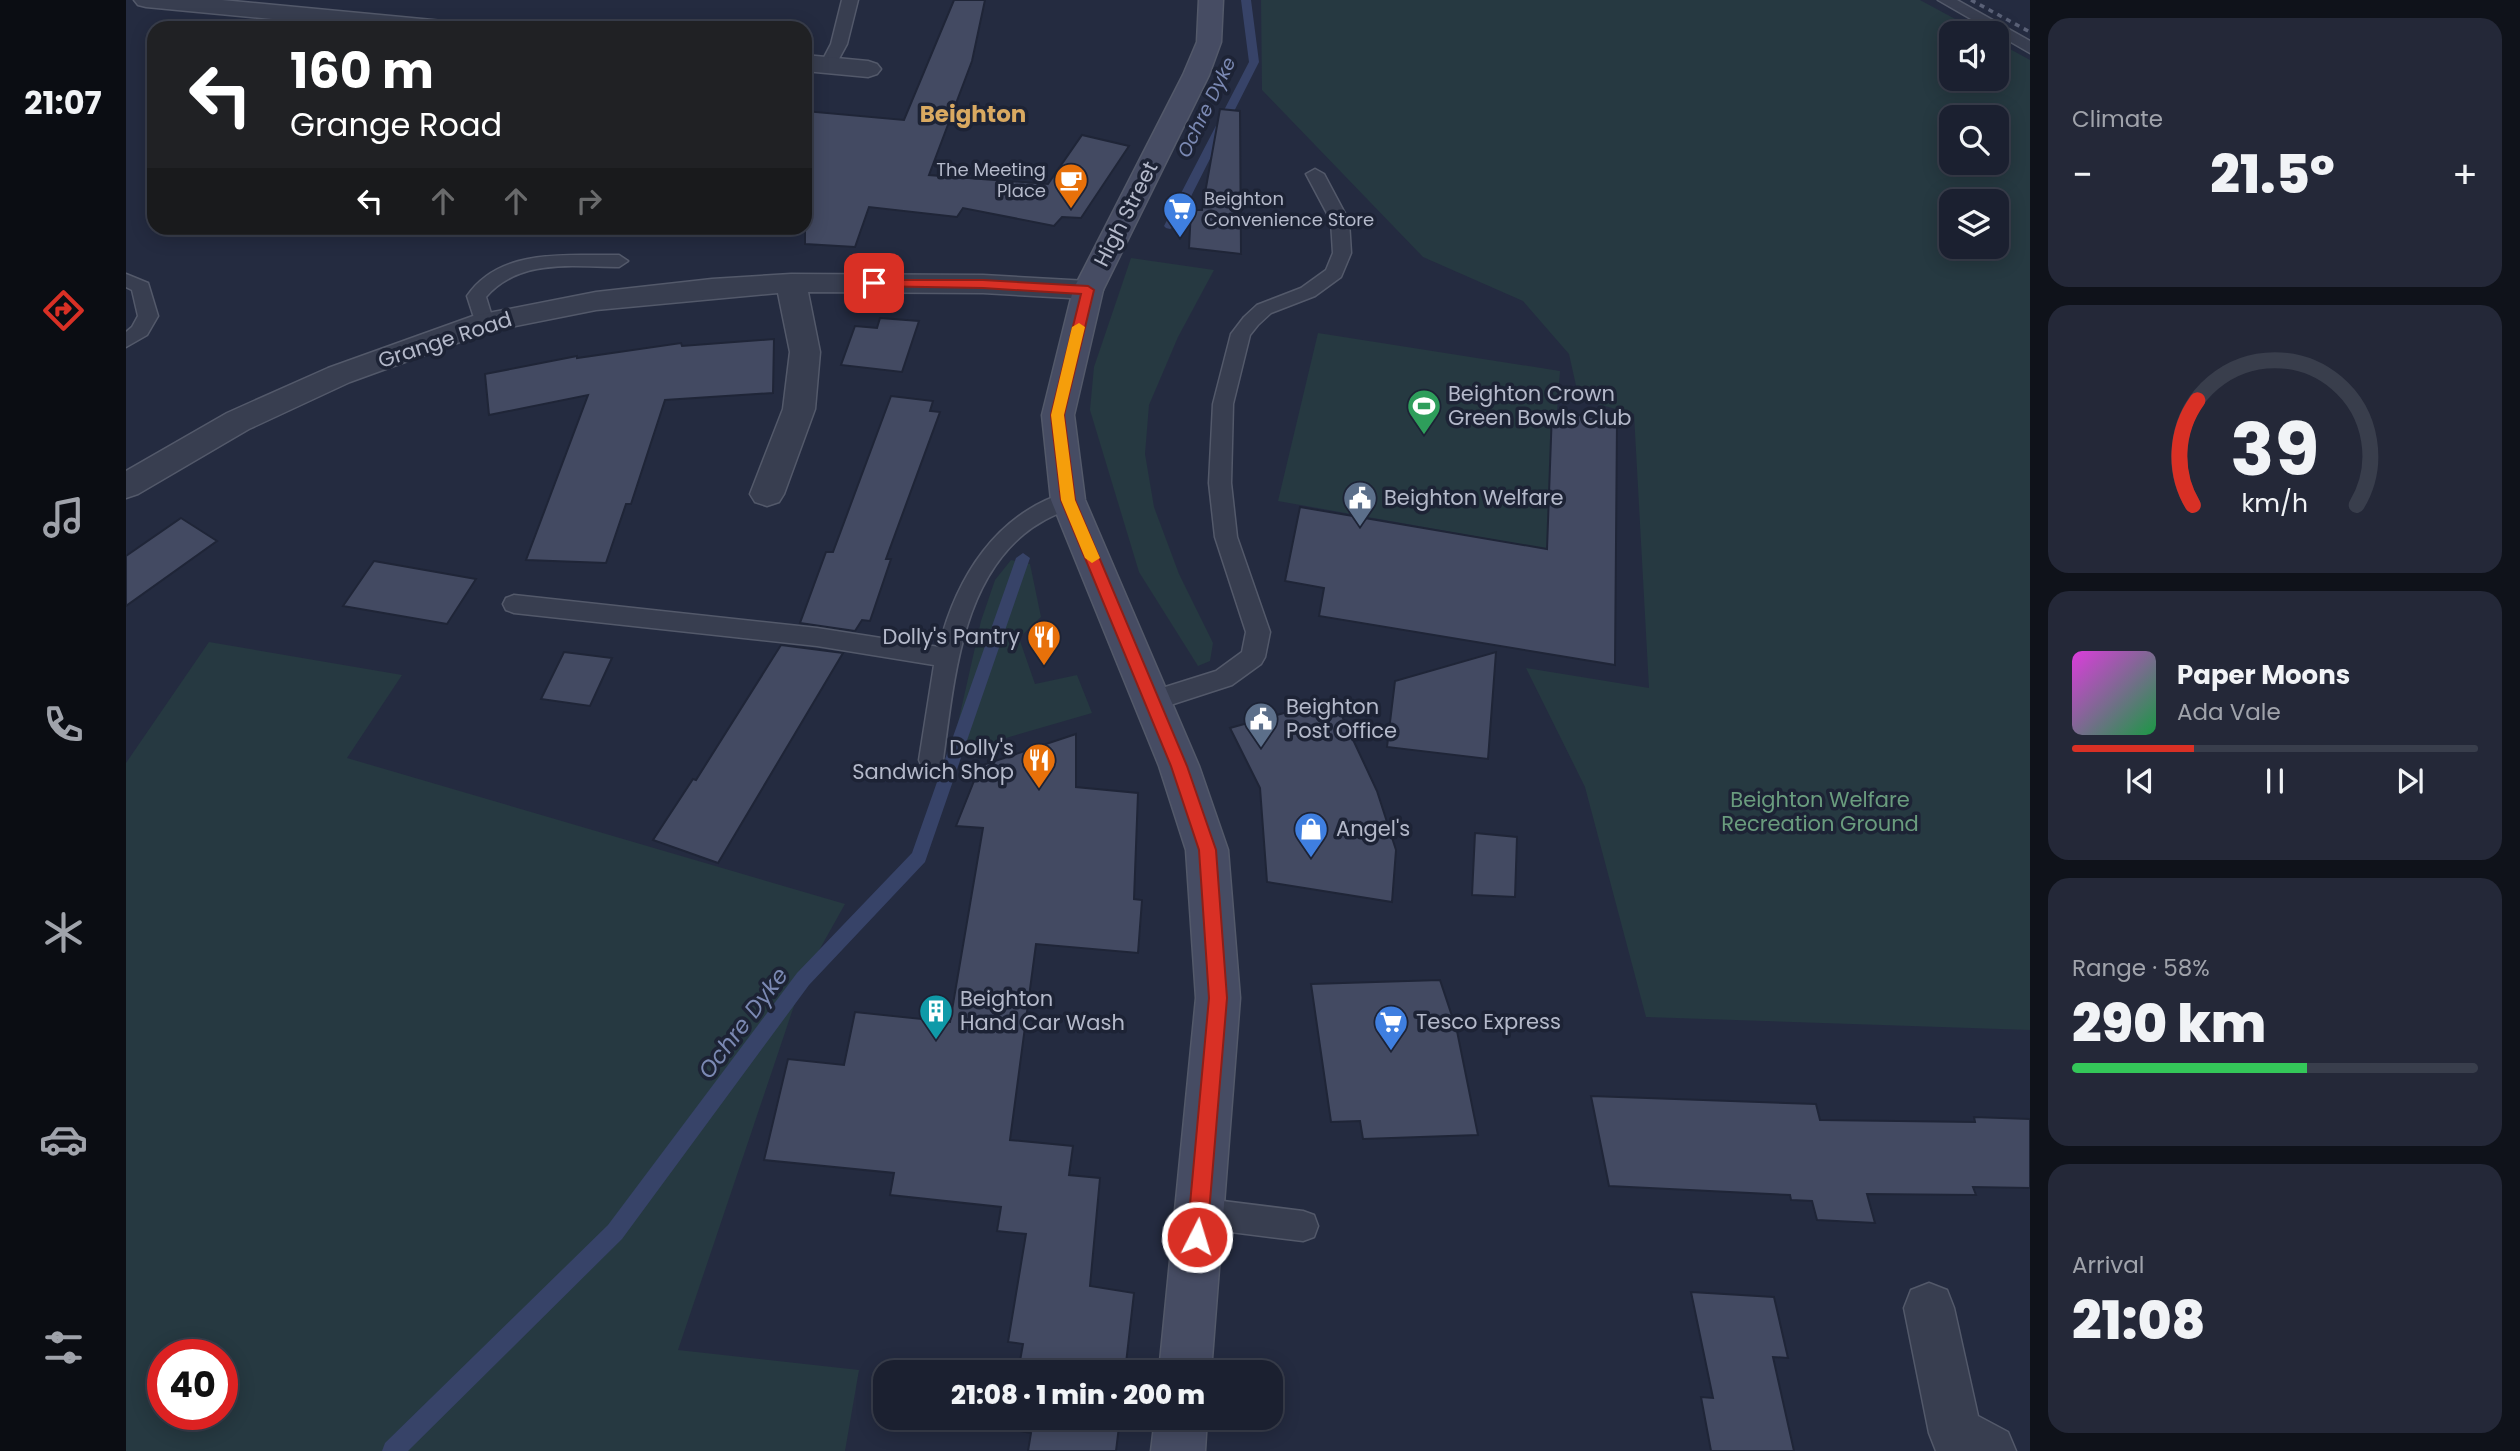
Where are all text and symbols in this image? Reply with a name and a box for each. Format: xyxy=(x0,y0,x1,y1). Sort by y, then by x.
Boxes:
map controls xyxy=(1939,21,2009,259)
button: sound xyxy=(1939,21,2009,91)
text: 160 m xyxy=(290,37,434,105)
icon: left xyxy=(175,49,266,140)
water label: Ochre Dyke xyxy=(1170,52,1243,162)
text: 21:07 xyxy=(24,80,102,125)
district label: Beighton xyxy=(920,98,1026,130)
text: Grange Road xyxy=(290,102,502,147)
text: Climate xyxy=(2072,103,2163,135)
button: search xyxy=(1939,105,2009,175)
text: 21.5° xyxy=(2210,138,2335,211)
text: − xyxy=(2072,148,2093,201)
text: + xyxy=(2452,148,2478,201)
street label: High Street xyxy=(1087,156,1164,271)
place label: The Meeting Place xyxy=(936,157,1046,203)
cafe icon: The Meeting Place xyxy=(1052,161,1090,210)
icon: left xyxy=(351,182,389,220)
icon: ahead xyxy=(424,182,462,220)
icon: ahead xyxy=(497,182,535,220)
icon: right xyxy=(570,182,608,220)
place label: Beighton Convenience Store xyxy=(1204,186,1374,232)
button: layers xyxy=(1939,189,2009,259)
supermarket icon: Beighton Convenience Store xyxy=(1161,190,1199,239)
pin xyxy=(844,253,904,313)
icon: arrive xyxy=(855,264,893,302)
icon: directions xyxy=(39,286,88,335)
street label: Grange Road xyxy=(374,304,516,375)
place label: Beighton Crown Green Bowls Club xyxy=(1448,379,1632,432)
sports icon: Beighton Crown Green Bowls Club xyxy=(1405,387,1443,436)
text: 39 xyxy=(2231,399,2319,500)
public building icon: Beighton Welfare xyxy=(1341,479,1379,528)
place label: Beighton Welfare xyxy=(1384,483,1563,512)
text: km/h xyxy=(2242,486,2308,521)
icon: music xyxy=(39,493,88,542)
restaurant icon: Dolly's Pantry xyxy=(1025,618,1063,667)
place label: Dolly's Pantry xyxy=(883,622,1020,651)
text: Paper Moons xyxy=(2177,657,2350,693)
place label: Beighton Post Office xyxy=(1286,692,1397,745)
text: Ada Vale xyxy=(2177,696,2281,728)
icon: phone xyxy=(39,700,88,749)
public building icon: Beighton Post Office xyxy=(1242,700,1280,749)
place label: Dolly's Sandwich Shop xyxy=(852,733,1014,786)
restaurant icon: Dolly's Sandwich Shop xyxy=(1020,741,1058,790)
icon: previous xyxy=(2121,762,2159,800)
icon: pause xyxy=(2256,762,2294,800)
icon: next xyxy=(2391,762,2429,800)
park label: Beighton Welfare Recreation Ground xyxy=(1721,785,1919,838)
shop icon: Angel's xyxy=(1292,810,1330,859)
place label: Angel's xyxy=(1336,814,1410,843)
icon: climate xyxy=(39,908,88,957)
text: Range · 58% xyxy=(2072,952,2210,984)
water label: Ochre Dyke xyxy=(691,961,795,1085)
place label: Beighton Hand Car Wash xyxy=(960,984,1125,1037)
text: 290 km xyxy=(2072,987,2266,1060)
building icon: Beighton Hand Car Wash xyxy=(917,992,955,1041)
supermarket icon: Tesco Express xyxy=(1372,1003,1410,1052)
place label: Tesco Express xyxy=(1416,1007,1561,1036)
icon: car xyxy=(39,1115,88,1164)
position arrow xyxy=(1160,1200,1234,1274)
text: Arrival xyxy=(2072,1249,2144,1281)
text: 21:08 xyxy=(2072,1284,2206,1357)
icon: filters xyxy=(39,1323,88,1372)
speed limit sign: 40 xyxy=(147,1339,238,1430)
text: 21:08 · 1 min · 200 m xyxy=(951,1377,1205,1413)

